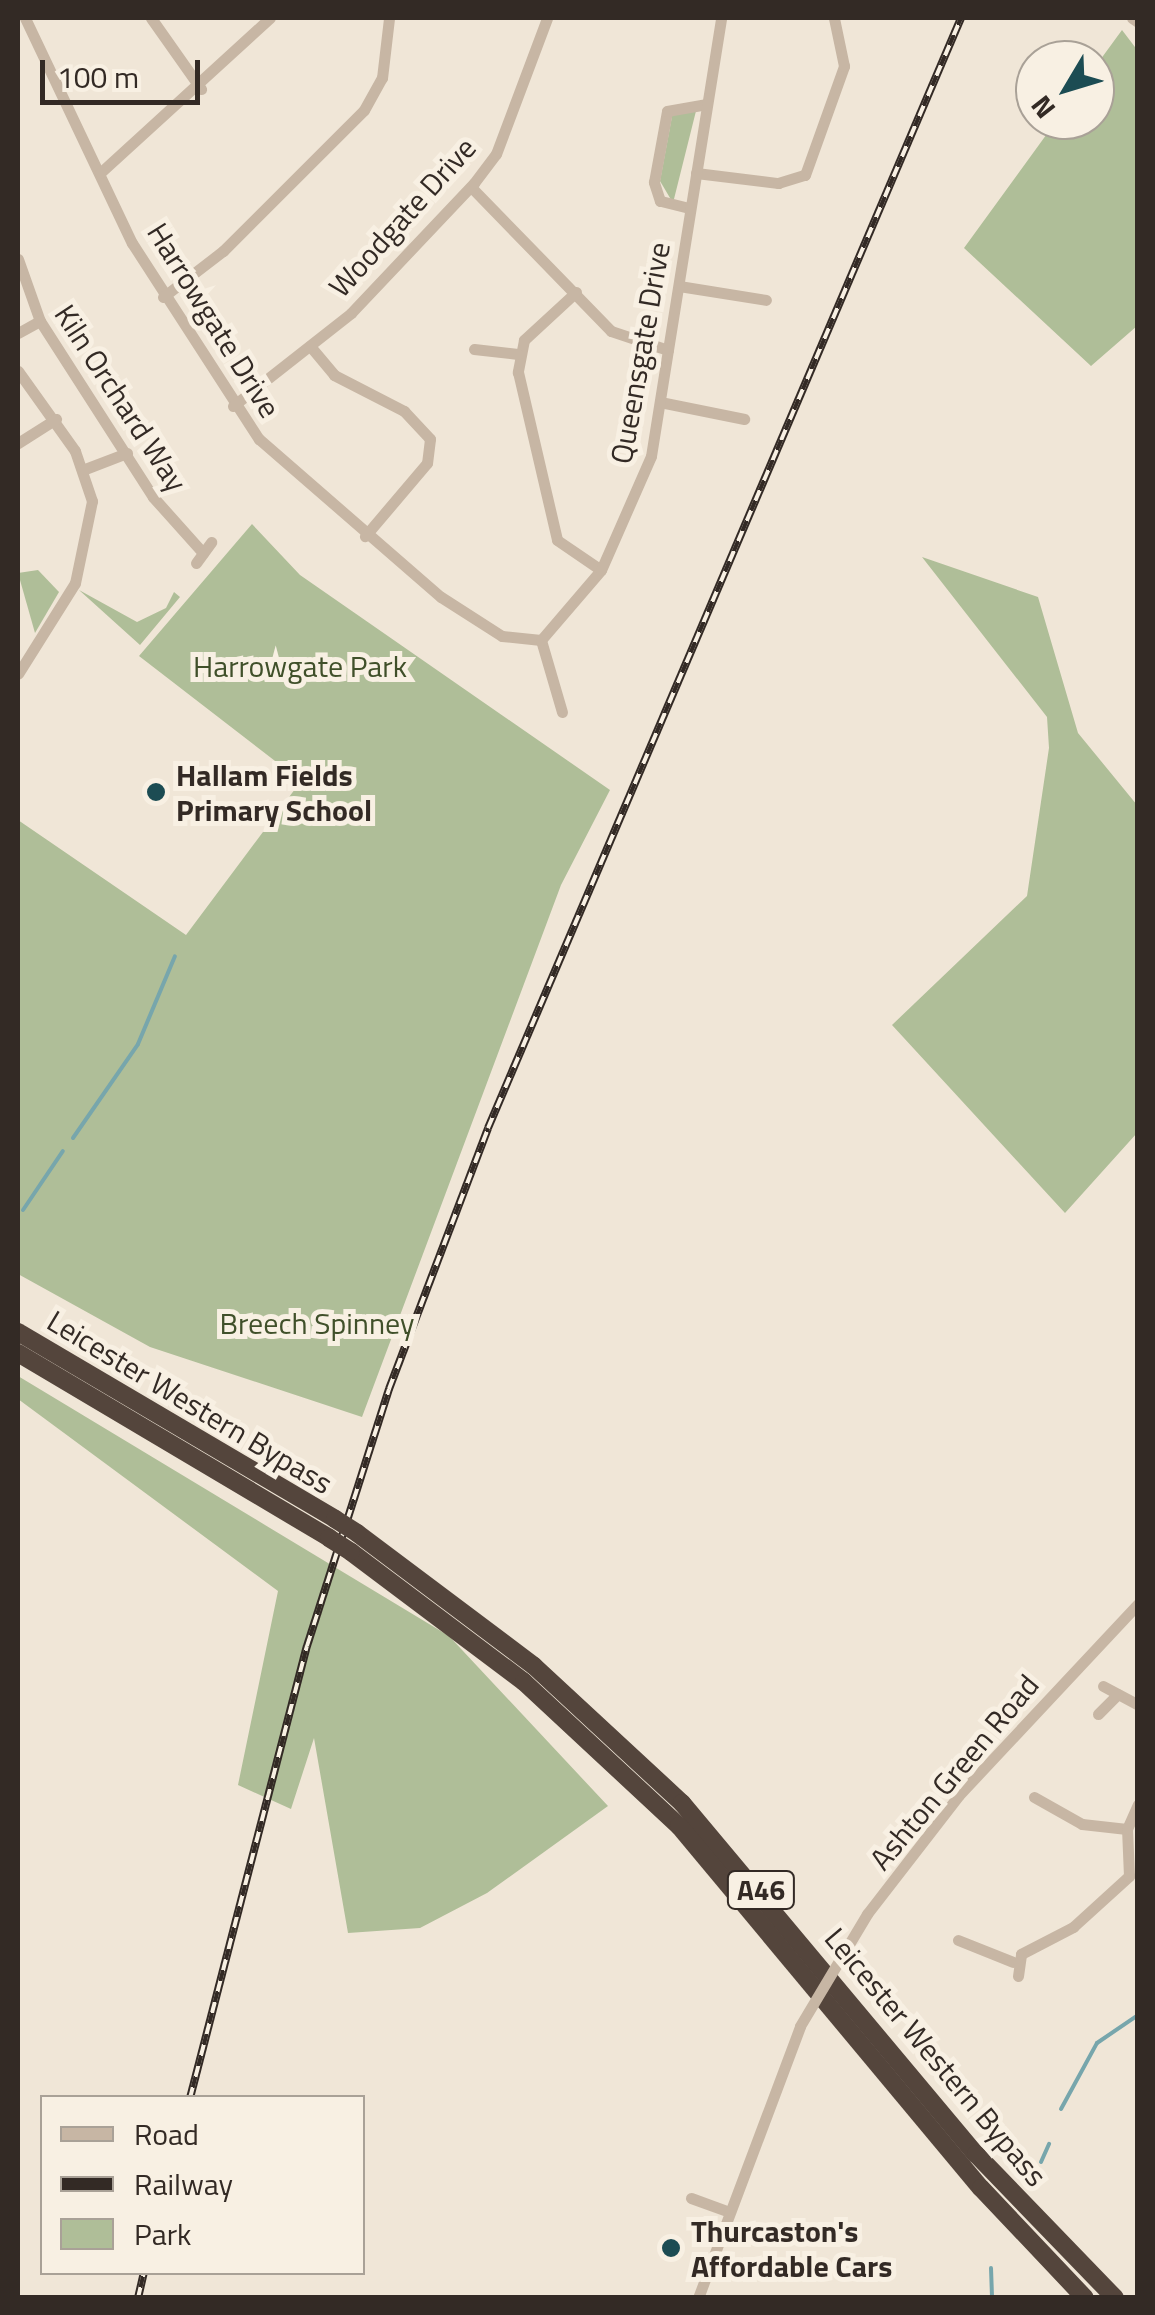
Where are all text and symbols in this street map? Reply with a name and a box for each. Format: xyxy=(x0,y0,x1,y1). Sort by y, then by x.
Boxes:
scale bar xyxy=(45,40,205,102)
north arrow xyxy=(1015,40,1115,140)
text: 100 m xyxy=(57,54,139,100)
text: N xyxy=(1020,87,1065,128)
street label: Woodgate Drive xyxy=(321,130,483,304)
street label: Harrowgate Drive xyxy=(140,216,288,424)
street label: Queensgate Drive xyxy=(603,239,677,467)
street label: Kiln Orchard Way xyxy=(47,298,195,498)
park label: Harrowgate Park xyxy=(193,648,407,684)
place label: Hallam Fields Primary School xyxy=(176,757,372,828)
marker: Hallam Fields Primary School xyxy=(145,781,167,803)
street label: Leicester Western Bypass xyxy=(41,1303,339,1501)
park label: Breech Spinney xyxy=(220,1305,414,1341)
street label: Ashton Green Road xyxy=(862,1667,1046,1877)
road number: A46 xyxy=(726,1867,796,1913)
street label: Leicester Western Bypass xyxy=(817,1921,1055,2193)
legend xyxy=(40,2095,365,2275)
text: Road xyxy=(134,2111,199,2157)
text: Railway xyxy=(134,2161,233,2207)
text: Park xyxy=(134,2211,191,2257)
place label: Thurcaston's Affordable Cars xyxy=(691,2213,892,2284)
marker: Thurcaston's Affordable Cars xyxy=(660,2237,682,2259)

